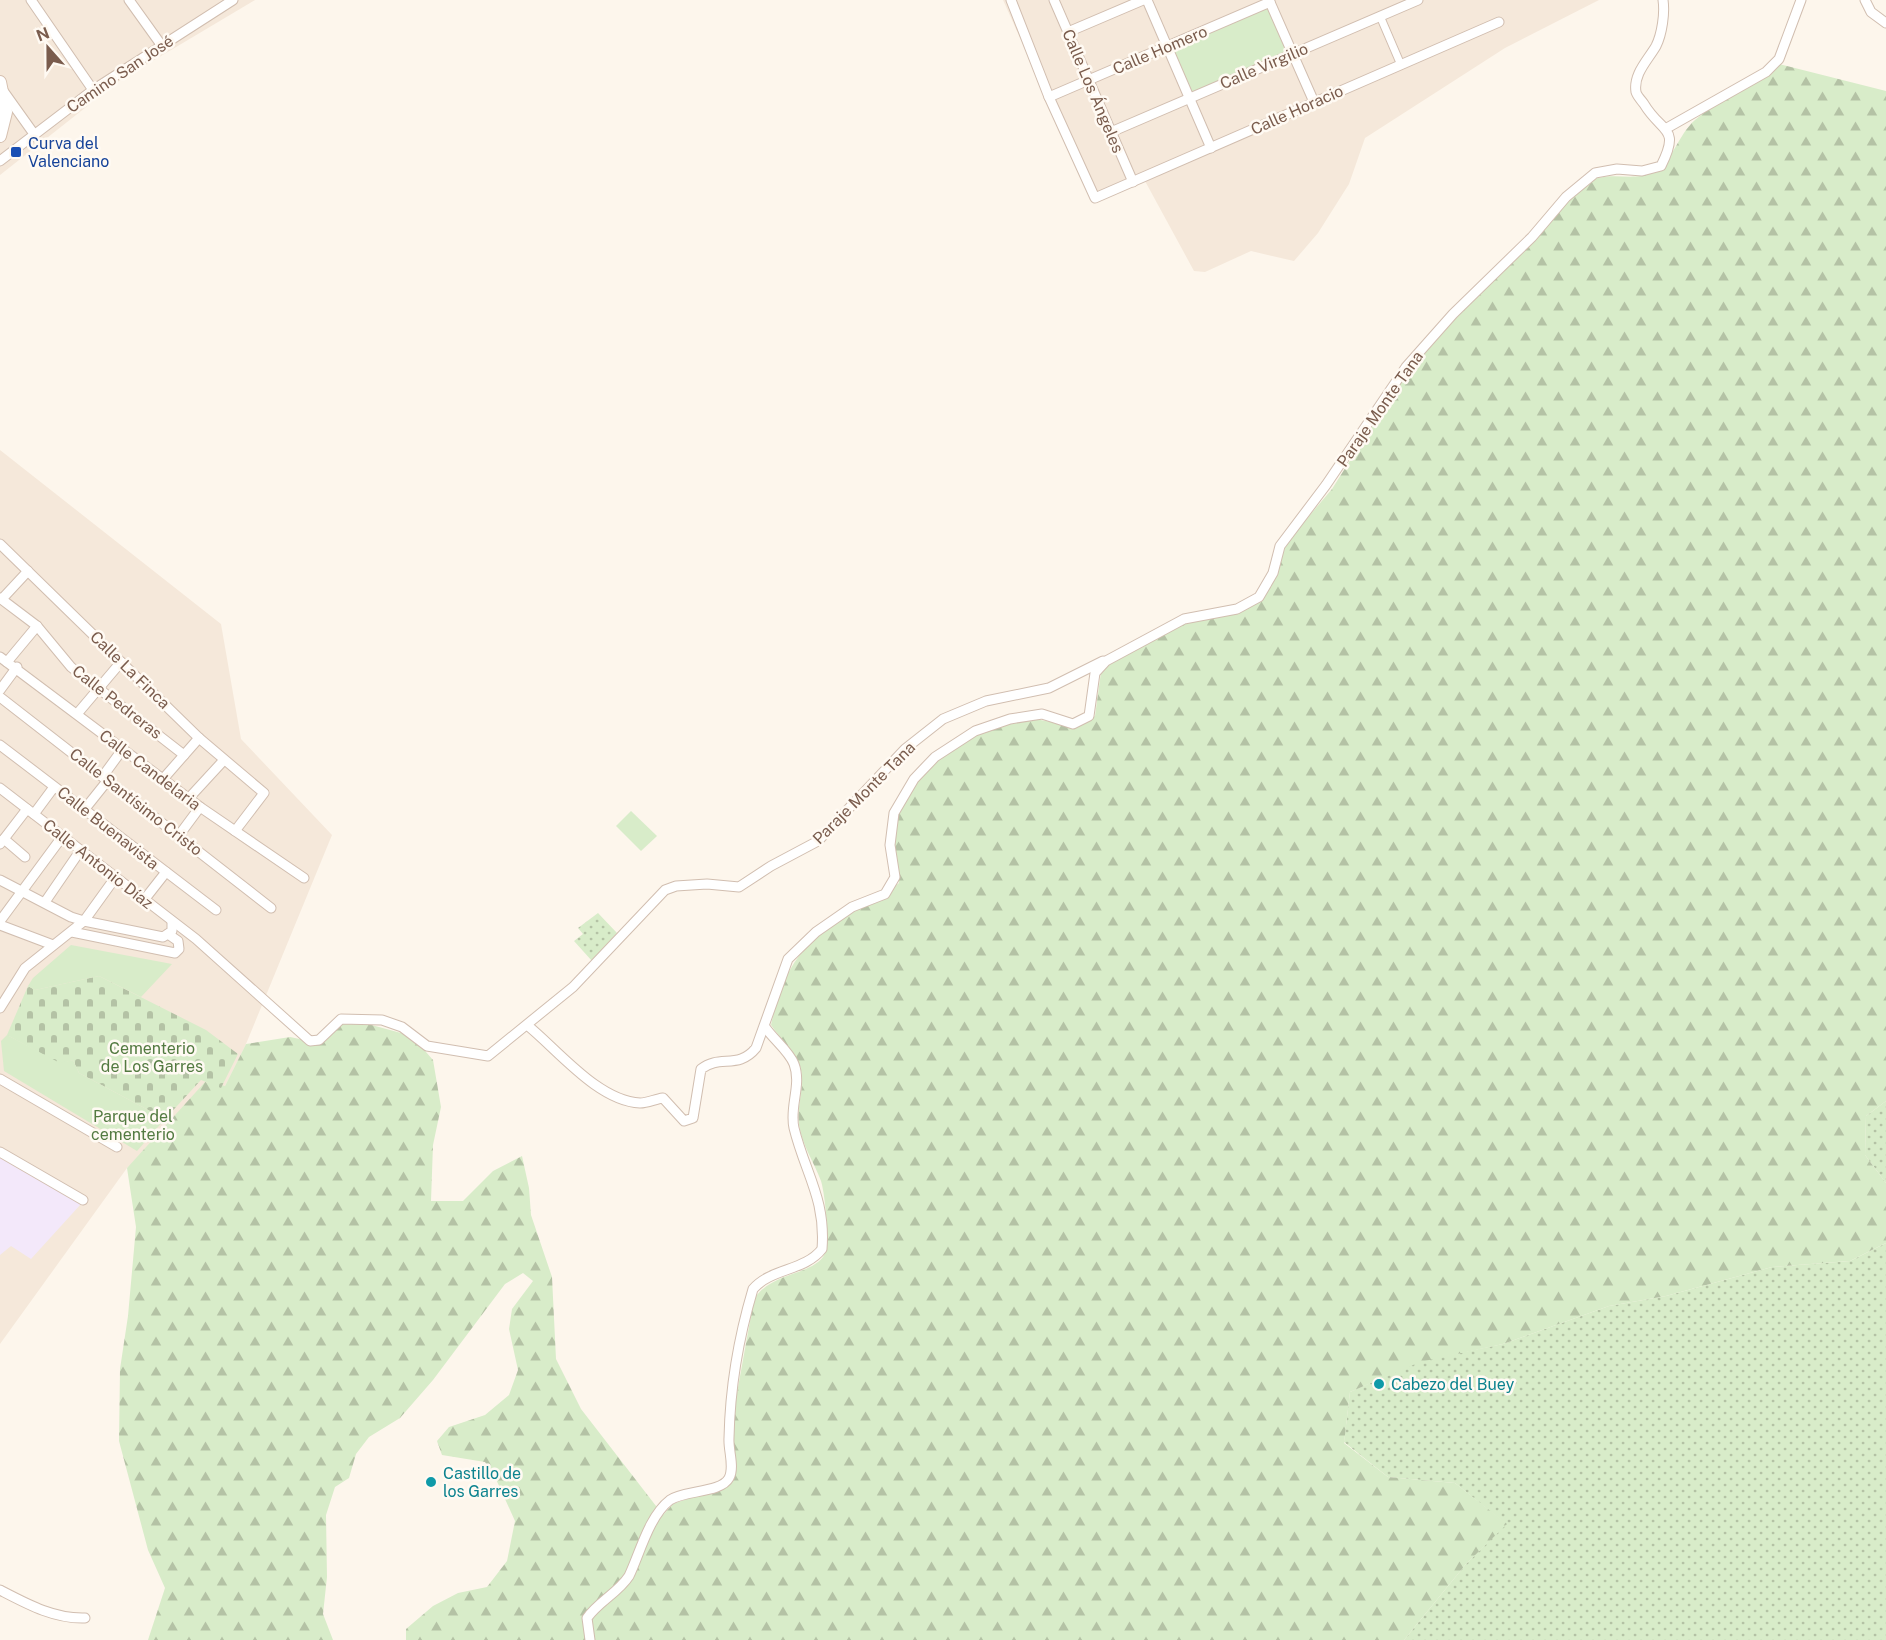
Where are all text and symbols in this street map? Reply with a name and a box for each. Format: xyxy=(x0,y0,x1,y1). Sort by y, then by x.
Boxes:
north arrow xyxy=(18,18,78,78)
street label: Calle Homero xyxy=(1110,22,1210,78)
text: N xyxy=(34,23,52,46)
street label: Calle Los Ángeles xyxy=(1058,26,1129,156)
street label: Camino San José xyxy=(63,31,177,117)
street label: Calle Virgilio xyxy=(1217,39,1311,93)
street label: Calle Horacio xyxy=(1248,81,1346,139)
place label: Curva del Valenciano xyxy=(28,134,109,171)
marker: Curva del Valenciano xyxy=(9,145,23,159)
street label: Paraje Monte Tana xyxy=(1333,347,1427,471)
street label: Calle La Finca xyxy=(86,627,174,713)
street label: Calle Pedreras xyxy=(68,661,166,743)
street label: Calle Candelaria xyxy=(96,726,204,814)
street label: Paraje Monte Tana xyxy=(809,738,919,848)
street label: Calle Santísimo Cristo xyxy=(66,744,206,860)
street label: Calle Buenavista xyxy=(53,783,163,873)
street label: Calle Antonio Díaz xyxy=(39,815,157,913)
park label: Cementerio de Los Garres xyxy=(101,1039,203,1076)
park label: Parque del cementerio xyxy=(91,1107,175,1144)
place label: Cabezo del Buey xyxy=(1391,1375,1515,1394)
marker: Cabezo del Buey xyxy=(1372,1377,1386,1391)
place label: Castillo de los Garres xyxy=(443,1464,521,1501)
marker: Castillo de los Garres xyxy=(424,1475,438,1489)

